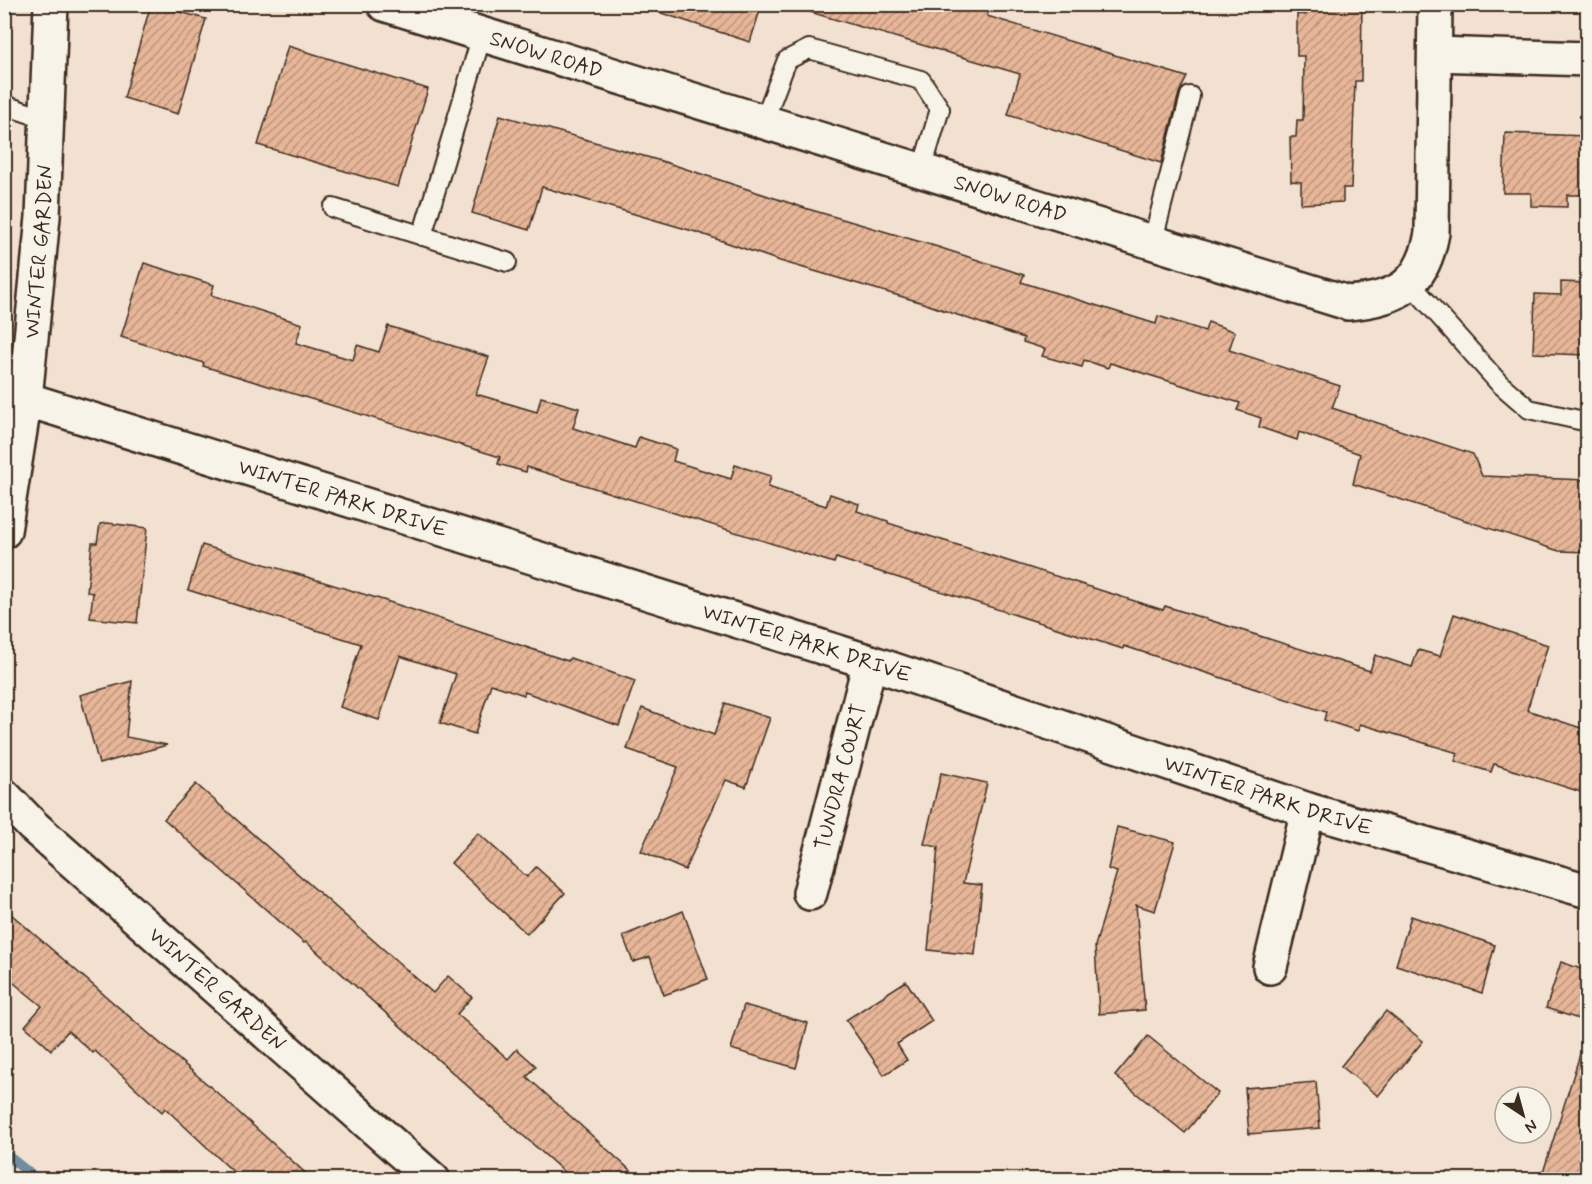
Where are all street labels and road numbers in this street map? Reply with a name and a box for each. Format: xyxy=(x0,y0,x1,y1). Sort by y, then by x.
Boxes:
street label: SNOW ROAD xyxy=(486,25,606,86)
street label: WINTER GARDEN xyxy=(18,164,60,340)
street label: SNOW ROAD xyxy=(950,169,1070,230)
street label: WINTER PARK DRIVE xyxy=(235,453,451,545)
street label: WINTER PARK DRIVE xyxy=(699,598,915,690)
street label: TUNDRA COURT xyxy=(809,701,874,853)
street label: WINTER PARK DRIVE xyxy=(1160,749,1376,843)
street label: WINTER GARDEN xyxy=(142,922,291,1058)

